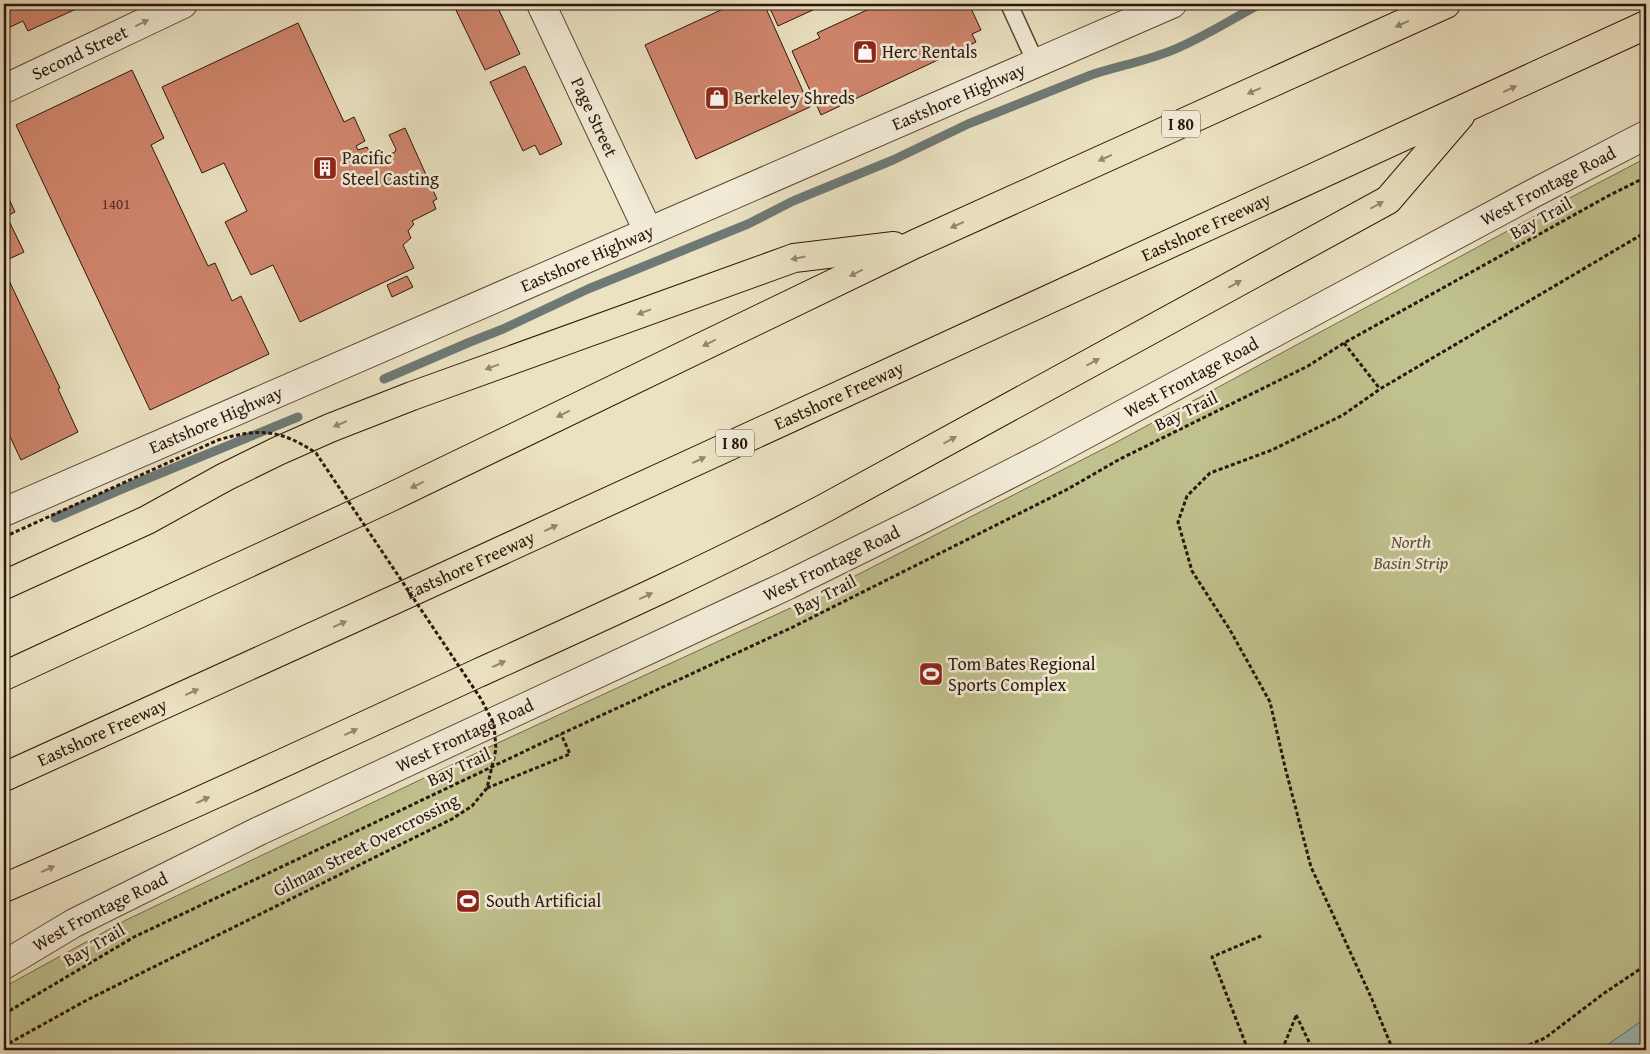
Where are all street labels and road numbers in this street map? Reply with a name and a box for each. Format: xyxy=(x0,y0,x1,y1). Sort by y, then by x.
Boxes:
street label: Second Street xyxy=(27,18,133,87)
street label: Eastshore Highway xyxy=(887,55,1030,137)
street label: Page Street xyxy=(564,73,625,162)
road number: I 80 xyxy=(1162,110,1200,138)
street label: West Frontage Road xyxy=(1475,139,1621,233)
street label: Eastshore Freeway xyxy=(1137,185,1275,268)
street label: Bay Trail xyxy=(1505,189,1577,246)
street label: Eastshore Highway xyxy=(516,217,658,299)
street label: West Frontage Road xyxy=(1118,330,1263,424)
street label: Eastshore Freeway xyxy=(770,354,908,437)
street label: Eastshore Highway xyxy=(145,378,287,460)
street label: Bay Trail xyxy=(1149,384,1222,437)
road number: I 80 xyxy=(716,429,754,456)
street label: West Frontage Road xyxy=(758,518,905,608)
street label: Eastshore Freeway xyxy=(401,523,539,606)
street label: Bay Trail xyxy=(789,567,861,622)
street label: Eastshore Freeway xyxy=(33,691,171,773)
street label: West Frontage Road xyxy=(391,691,538,779)
street label: Bay Trail xyxy=(422,740,495,793)
street label: Gilman Street Overcrossing xyxy=(268,786,463,903)
street label: West Frontage Road xyxy=(27,864,173,958)
street label: Bay Trail xyxy=(58,916,130,973)

